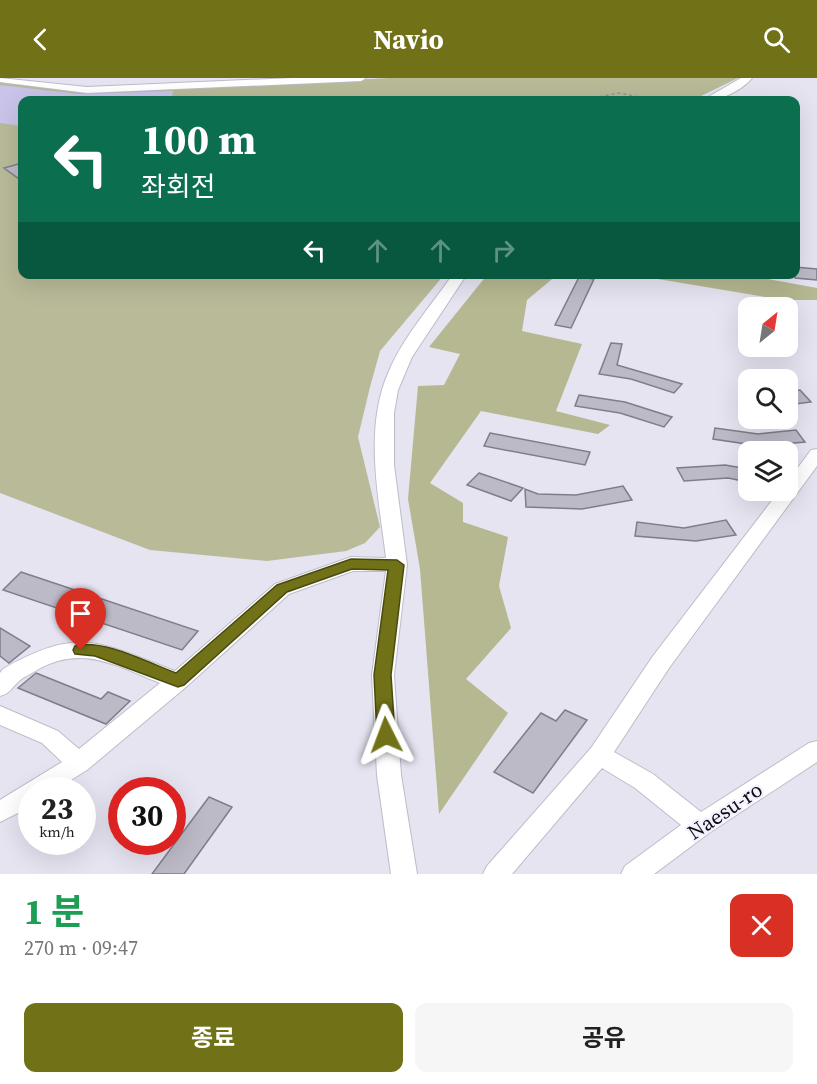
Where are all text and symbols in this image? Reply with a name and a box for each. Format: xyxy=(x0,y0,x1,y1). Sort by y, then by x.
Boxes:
text: Navio xyxy=(373,21,444,58)
icon: back xyxy=(24,23,57,56)
icon: search xyxy=(760,23,793,56)
text: 100 m xyxy=(141,110,256,168)
icon: left xyxy=(42,120,120,198)
text: 좌회전 xyxy=(141,168,216,205)
icon: left xyxy=(298,234,331,267)
icon: ahead xyxy=(361,234,394,267)
icon: ahead xyxy=(424,234,457,267)
icon: right xyxy=(487,234,520,267)
north arrow xyxy=(738,297,798,357)
map controls xyxy=(738,297,798,501)
button: search xyxy=(738,369,798,429)
button: layers xyxy=(738,441,798,501)
pin xyxy=(55,588,106,650)
icon: arrive xyxy=(64,597,97,630)
position arrow xyxy=(354,703,418,767)
street label: Naesu-ro xyxy=(682,775,768,846)
speed limit sign: 30 xyxy=(108,777,186,855)
text: 23 xyxy=(41,788,73,829)
text: km/h xyxy=(39,821,75,842)
text: 1 분 xyxy=(24,887,84,936)
button: close xyxy=(730,894,793,957)
text: 270 m · 09:47 xyxy=(24,934,138,962)
button: 종료 xyxy=(24,1003,403,1072)
button: 공유 xyxy=(415,1003,793,1072)

